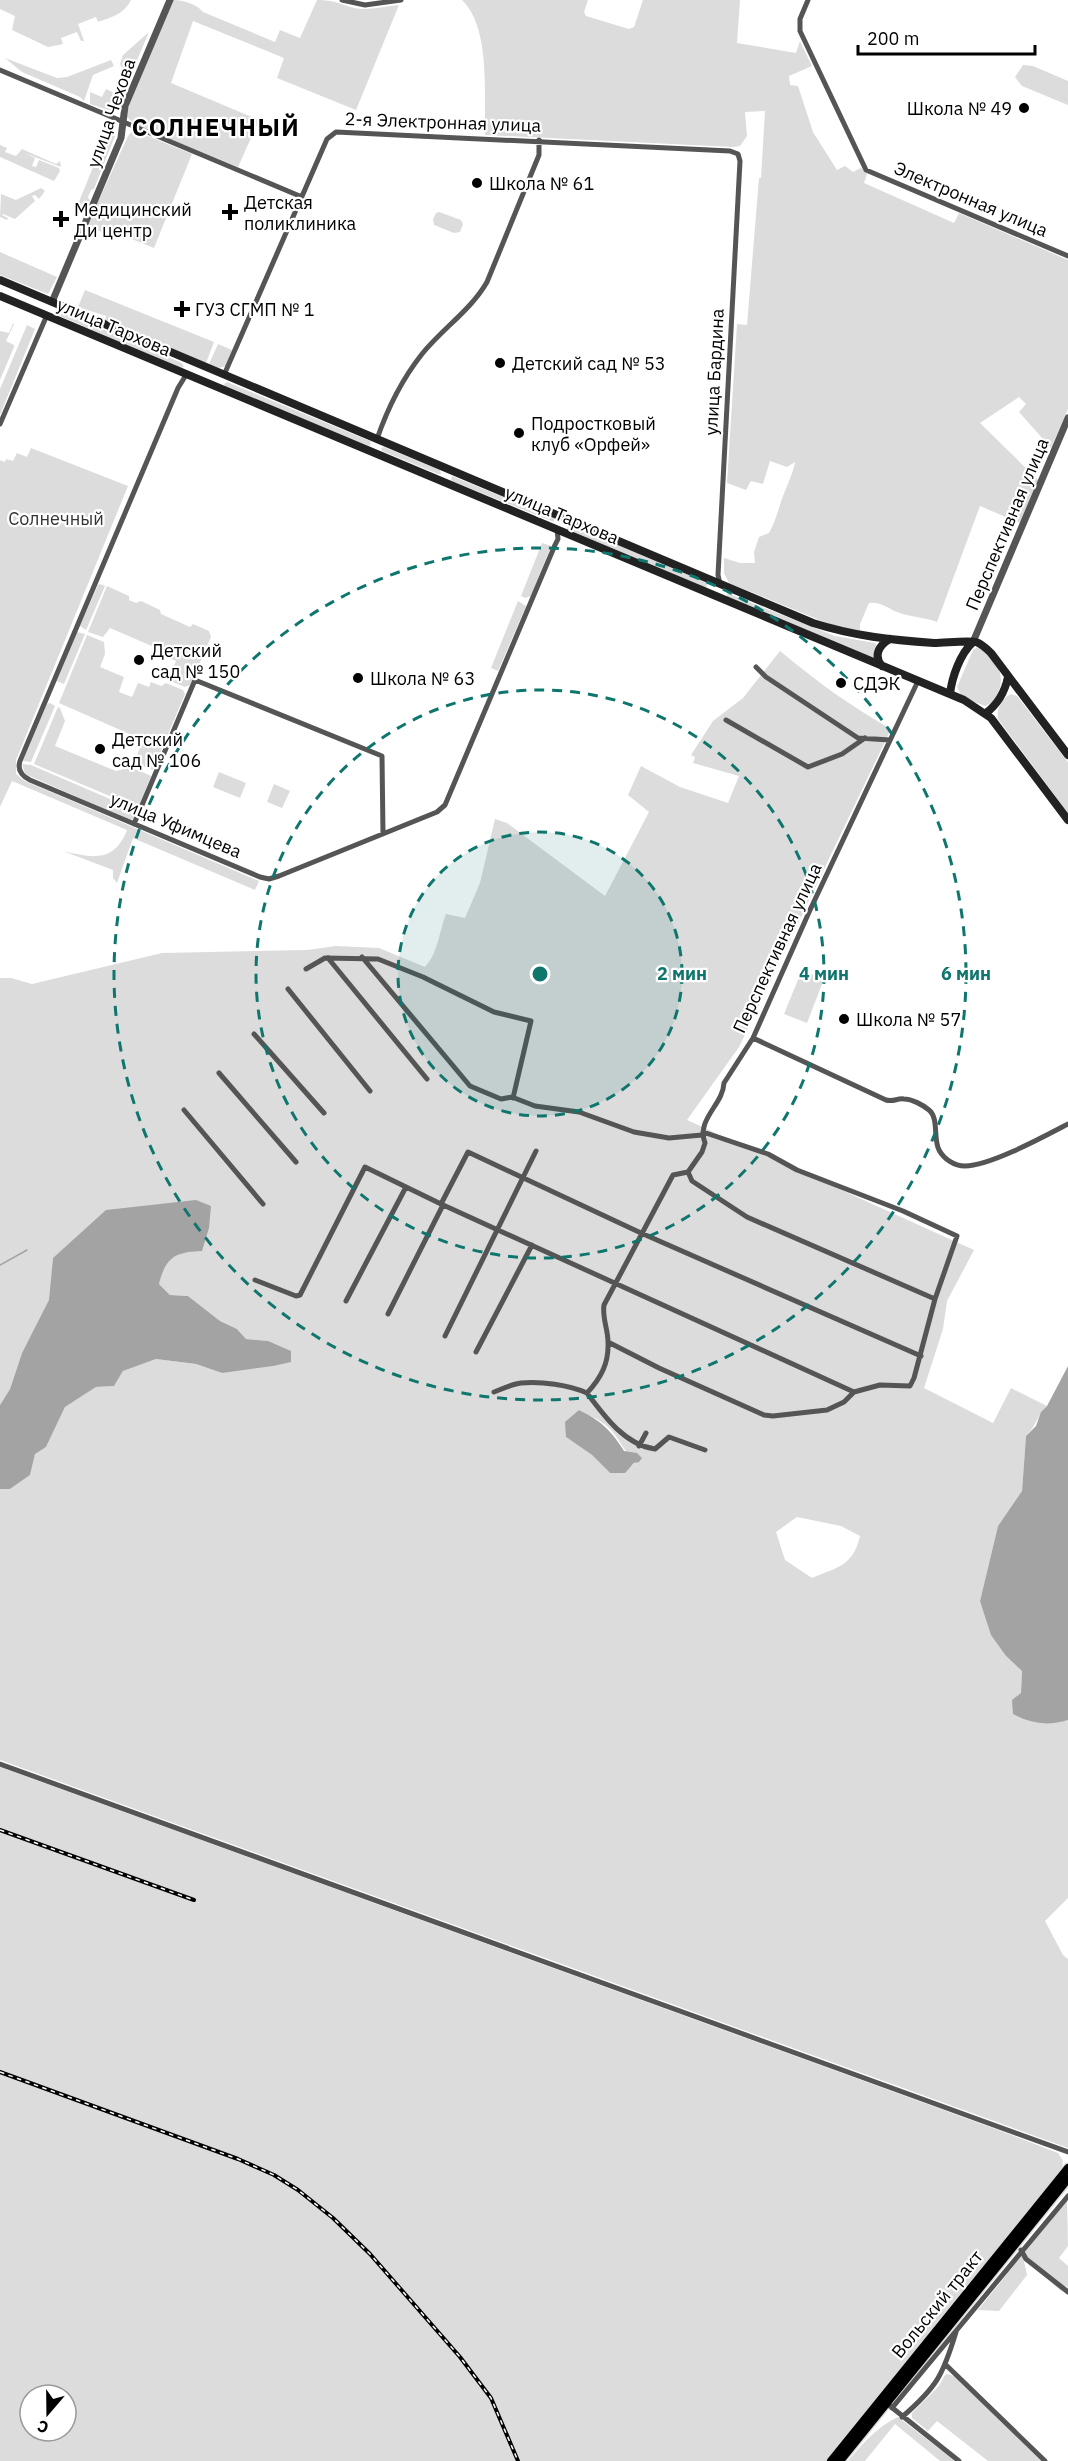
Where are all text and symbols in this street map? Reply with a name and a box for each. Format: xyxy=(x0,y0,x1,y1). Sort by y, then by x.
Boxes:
scale bar xyxy=(858,18,1035,56)
text: 200 m xyxy=(867,27,919,50)
street label: улица Чехова xyxy=(82,55,141,171)
place label: Школа № 49 xyxy=(907,97,1012,120)
marker: Школа № 49 xyxy=(1017,101,1031,115)
street label: 2-я Электронная улица xyxy=(344,107,542,137)
district label: СОЛНЕЧНЫЙ xyxy=(132,111,300,143)
street label: Электронная улица xyxy=(891,156,1052,242)
place label: Школа № 61 xyxy=(489,172,594,195)
marker: Школа № 61 xyxy=(470,176,484,190)
place label: Детская поликлиника xyxy=(244,191,357,235)
place label: Медицинский Ди центр xyxy=(74,198,192,242)
marker: Детская поликлиника xyxy=(221,203,239,221)
marker: Медицинский Ди центр xyxy=(52,210,70,228)
street label: улица Тархова xyxy=(54,293,175,361)
place label: ГУЗ СГМП № 1 xyxy=(195,298,315,321)
marker: ГУЗ СГМП № 1 xyxy=(173,300,191,318)
street label: улица Бардина xyxy=(699,308,729,436)
place label: Детский сад № 53 xyxy=(512,352,666,375)
marker: Детский сад № 53 xyxy=(493,356,507,370)
place label: Подростковый клуб «Орфей» xyxy=(531,412,656,456)
marker: Подростковый клуб «Орфей» xyxy=(512,426,526,440)
street label: Перспективная улица xyxy=(960,434,1054,614)
street label: улица Тархова xyxy=(502,481,623,549)
park label: Солнечный xyxy=(8,507,104,530)
place label: Детский сад № 150 xyxy=(151,639,240,683)
marker: Детский сад № 150 xyxy=(132,653,146,667)
place label: Школа № 63 xyxy=(370,667,475,690)
marker: Школа № 63 xyxy=(351,671,365,685)
place label: СДЭК xyxy=(853,672,901,695)
marker: СДЭК xyxy=(834,676,848,690)
place label: Детский сад № 106 xyxy=(112,728,201,772)
marker: Детский сад № 106 xyxy=(93,742,107,756)
street label: улица Уфимцева xyxy=(107,787,245,863)
street label: Перспективная улица xyxy=(727,859,827,1037)
text: 2 мин xyxy=(657,962,707,985)
text: 4 мин xyxy=(799,962,849,985)
text: 6 мин xyxy=(941,962,991,985)
centre of rings xyxy=(530,964,550,984)
place label: Школа № 57 xyxy=(856,1008,961,1031)
marker: Школа № 57 xyxy=(837,1012,851,1026)
street label: Вольский тракт xyxy=(886,2245,988,2363)
north arrow xyxy=(18,2383,78,2443)
text: С xyxy=(35,2416,51,2438)

